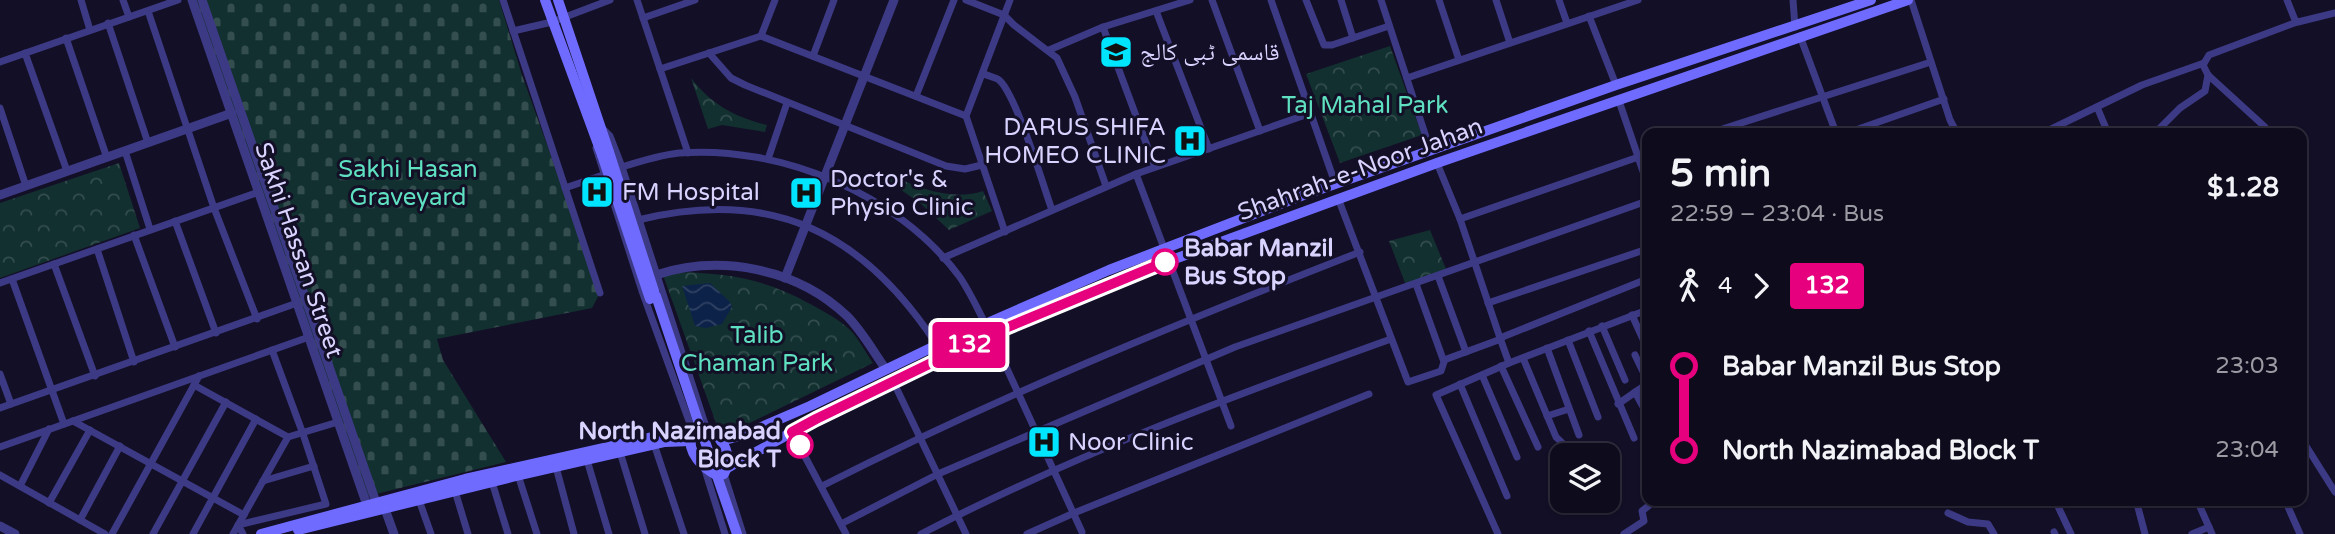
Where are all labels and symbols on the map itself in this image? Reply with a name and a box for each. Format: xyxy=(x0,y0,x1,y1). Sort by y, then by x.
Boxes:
school or university icon: قاسمی ٹبی کالج xyxy=(1097,33,1135,71)
place label: قاسمی ٹبی کالج xyxy=(1140,38,1280,67)
park label: Taj Mahal Park xyxy=(1282,91,1448,120)
street label: Shahrah-e-Noor Jahan xyxy=(1234,112,1487,227)
place label: DARUS SHIFA HOMEO CLINIC xyxy=(984,113,1166,170)
hospital icon: DARUS SHIFA HOMEO CLINIC xyxy=(1171,122,1209,160)
street label: Sakhi Hassan Street xyxy=(248,139,349,362)
park label: Sakhi Hasan Graveyard xyxy=(338,155,478,212)
place label: Doctor's & Physio Clinic xyxy=(830,165,974,222)
hospital icon: FM Hospital xyxy=(578,173,616,211)
hospital icon: Doctor's & Physio Clinic xyxy=(787,174,825,212)
place label: FM Hospital xyxy=(622,178,760,207)
place label: Babar Manzil Bus Stop xyxy=(1184,234,1333,291)
marker: Babar Manzil Bus Stop xyxy=(1152,249,1178,275)
park label: Talib Chaman Park xyxy=(681,321,833,378)
line badge: 132 xyxy=(929,322,1009,368)
place label: North Nazimabad Block T xyxy=(578,417,781,474)
hospital icon: Noor Clinic xyxy=(1025,423,1063,461)
place label: Noor Clinic xyxy=(1068,428,1194,457)
marker: North Nazimabad Block T xyxy=(787,432,813,458)

